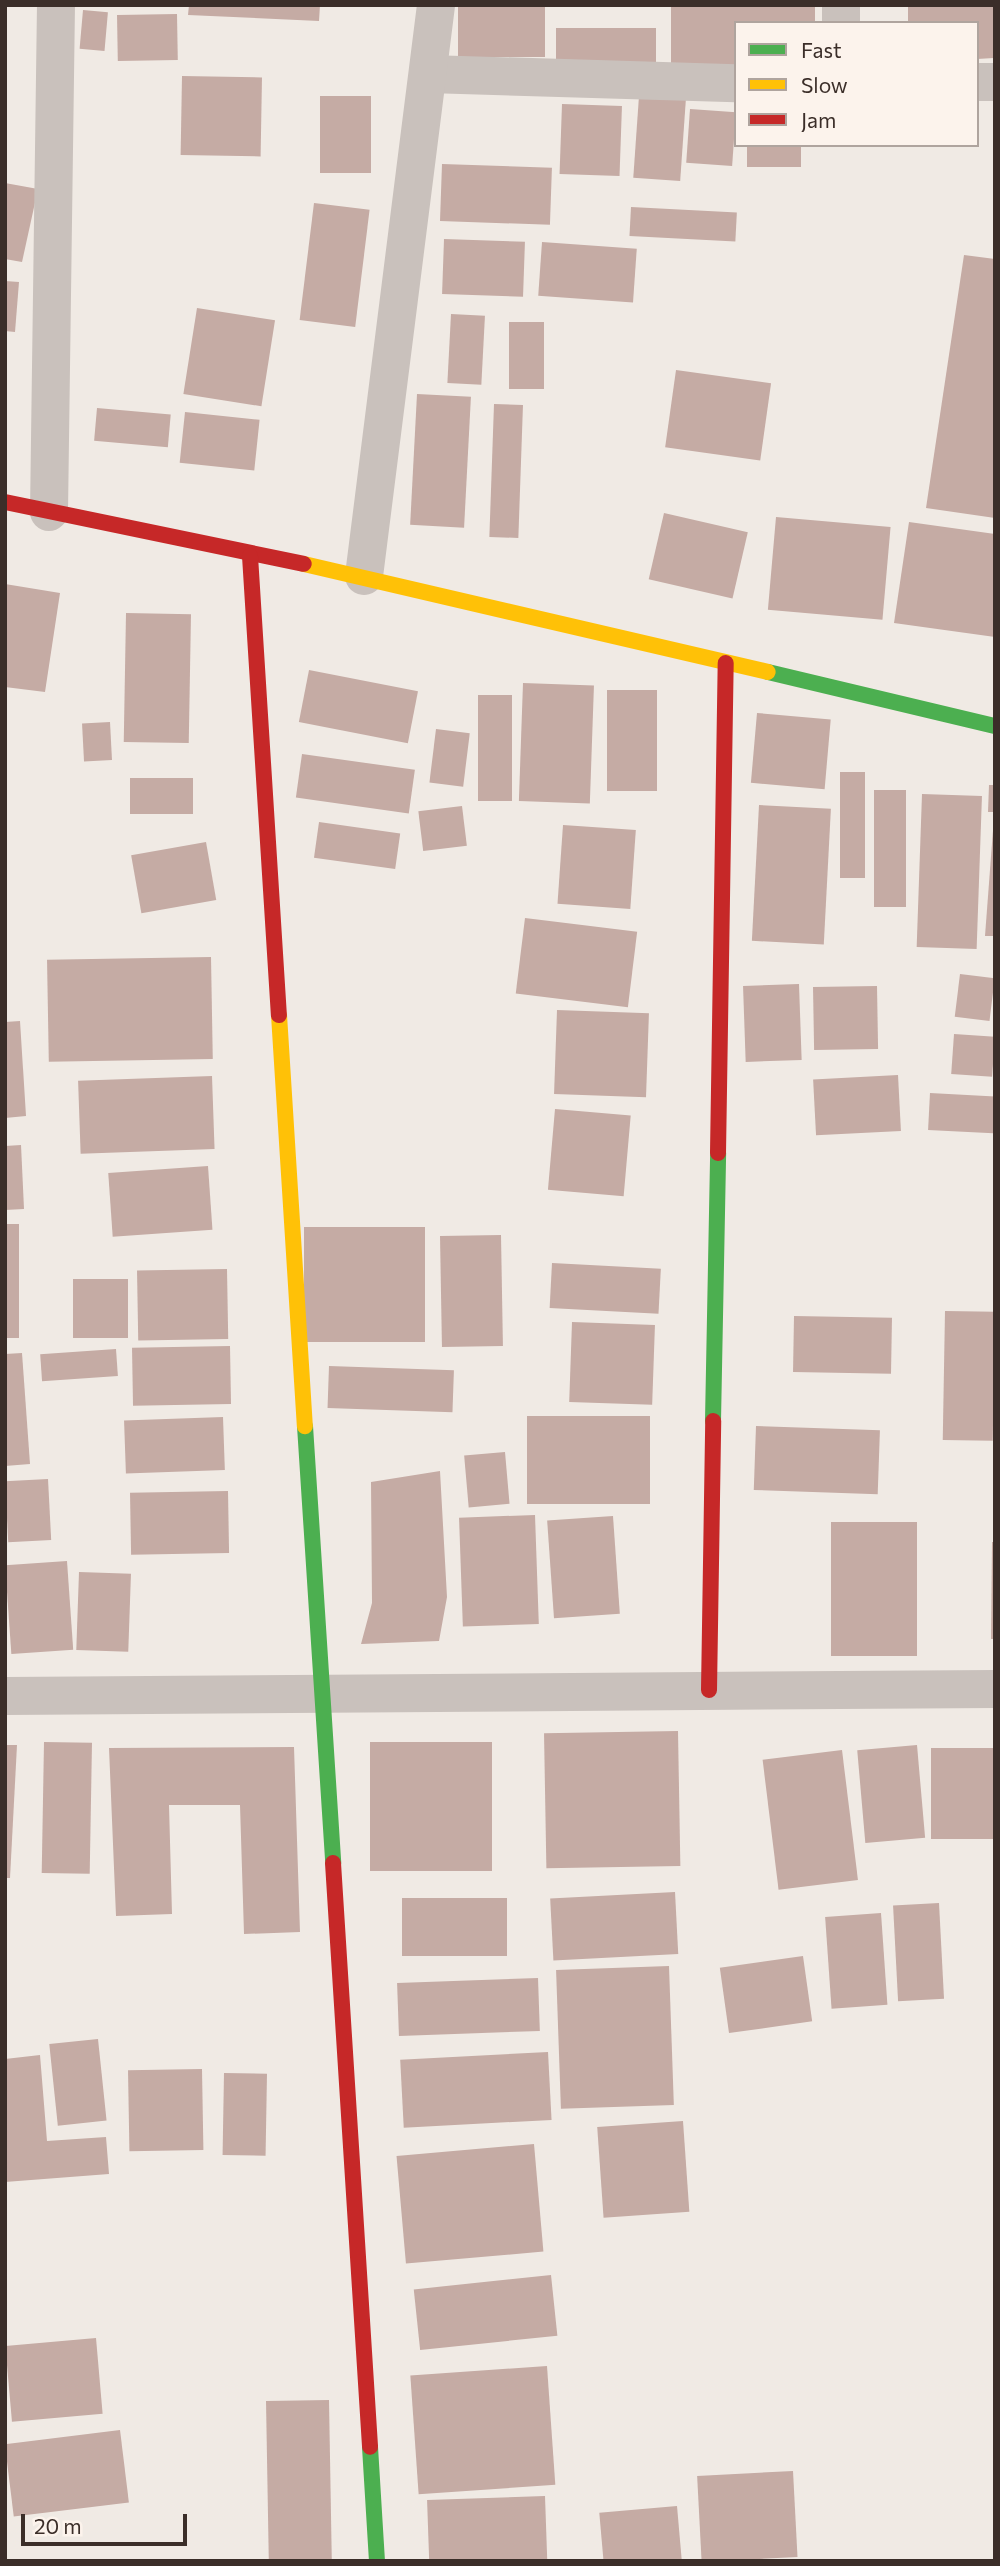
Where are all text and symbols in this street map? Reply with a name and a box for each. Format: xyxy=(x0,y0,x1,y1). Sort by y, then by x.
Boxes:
legend xyxy=(734,21,979,147)
text: Fast xyxy=(801,37,842,62)
text: Slow xyxy=(801,72,848,97)
text: Jam xyxy=(801,107,836,132)
scale bar xyxy=(24,2500,191,2544)
text: 20 m xyxy=(34,2513,82,2538)

